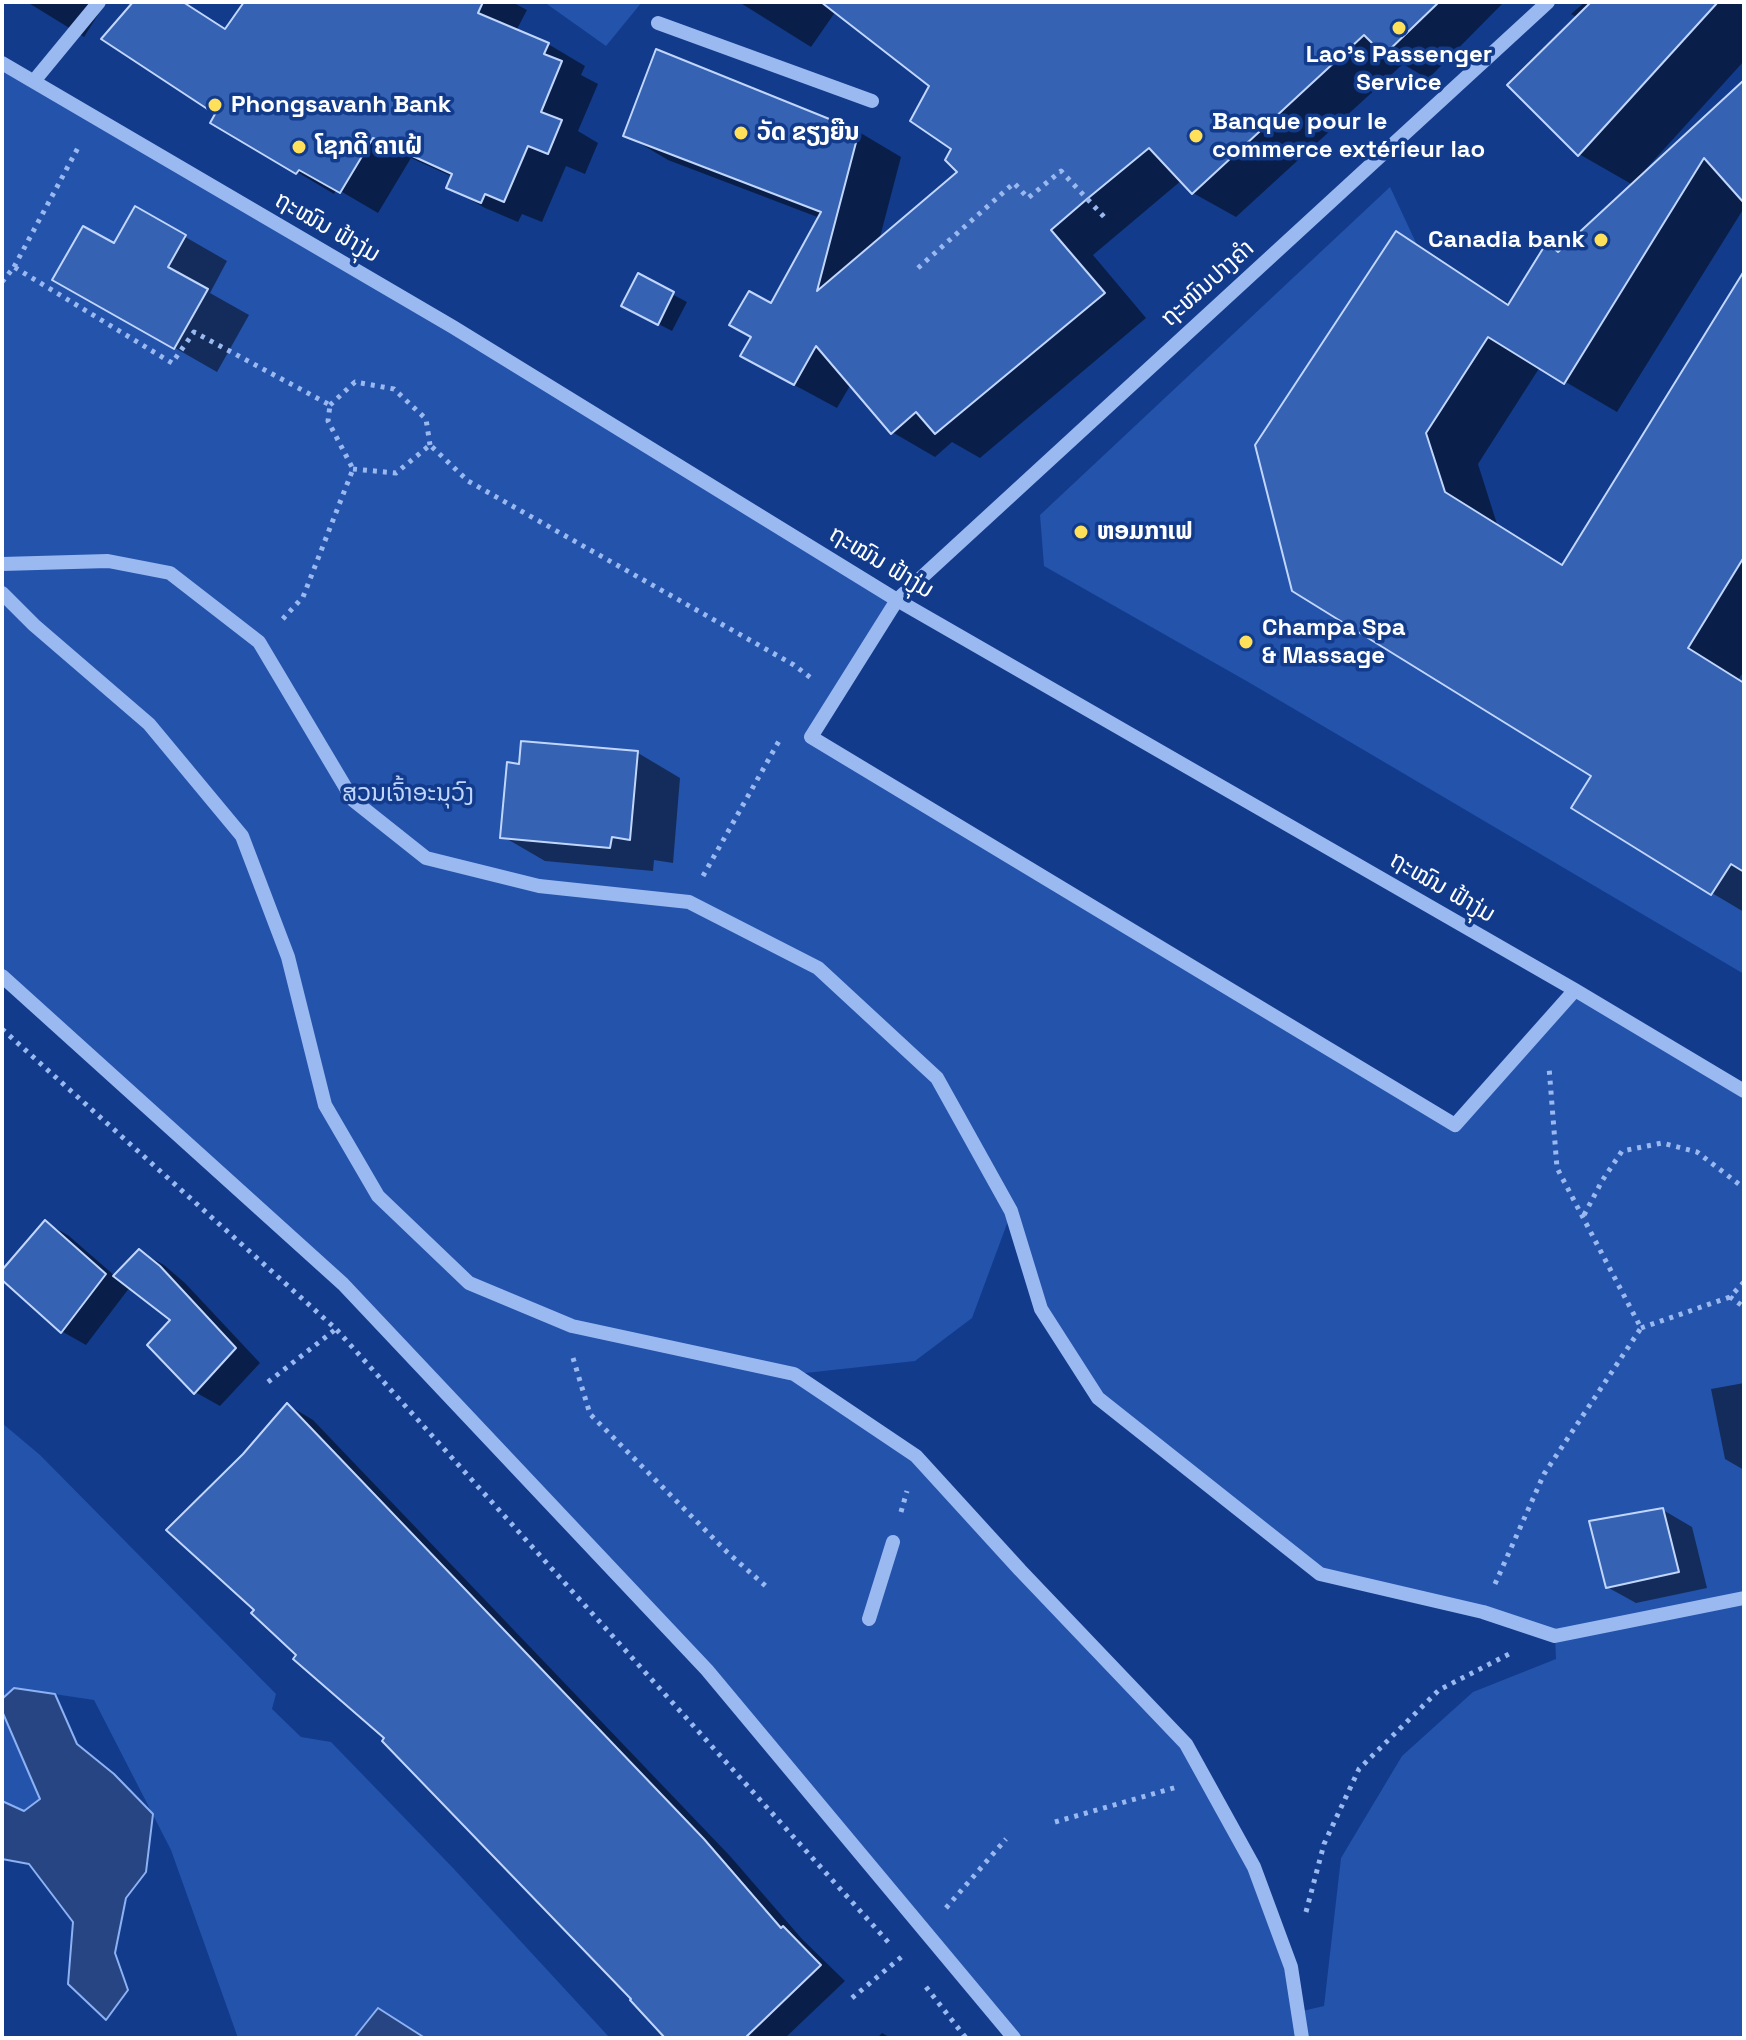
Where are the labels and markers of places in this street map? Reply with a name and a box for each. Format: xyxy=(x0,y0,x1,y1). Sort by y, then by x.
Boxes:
marker: Lao's Passenger Service xyxy=(1390,19,1408,37)
place label: Lao's Passenger Service xyxy=(1306,41,1492,97)
place label: Phongsavanh Bank xyxy=(231,91,451,119)
marker: Phongsavanh Bank xyxy=(206,96,224,114)
place label: Banque pour le commerce extérieur lao xyxy=(1212,108,1485,164)
place label: ວັດ ຂຽງຍືນ xyxy=(757,119,860,147)
marker: ວັດ ຂຽງຍືນ xyxy=(732,124,750,142)
marker: Banque pour le commerce extérieur lao xyxy=(1187,127,1205,145)
place label: ໂຊກດີ ຄາເຝ້ xyxy=(315,133,422,161)
marker: ໂຊກດີ ຄາເຝ້ xyxy=(290,138,308,156)
place label: Canadia bank xyxy=(1428,226,1585,254)
marker: Canadia bank xyxy=(1592,231,1610,249)
place label: ຫອມກາເຟ xyxy=(1097,518,1193,546)
marker: ຫອມກາເຟ xyxy=(1072,523,1090,541)
place label: Champa Spa & Massage xyxy=(1262,614,1406,670)
marker: Champa Spa & Massage xyxy=(1237,633,1255,651)

